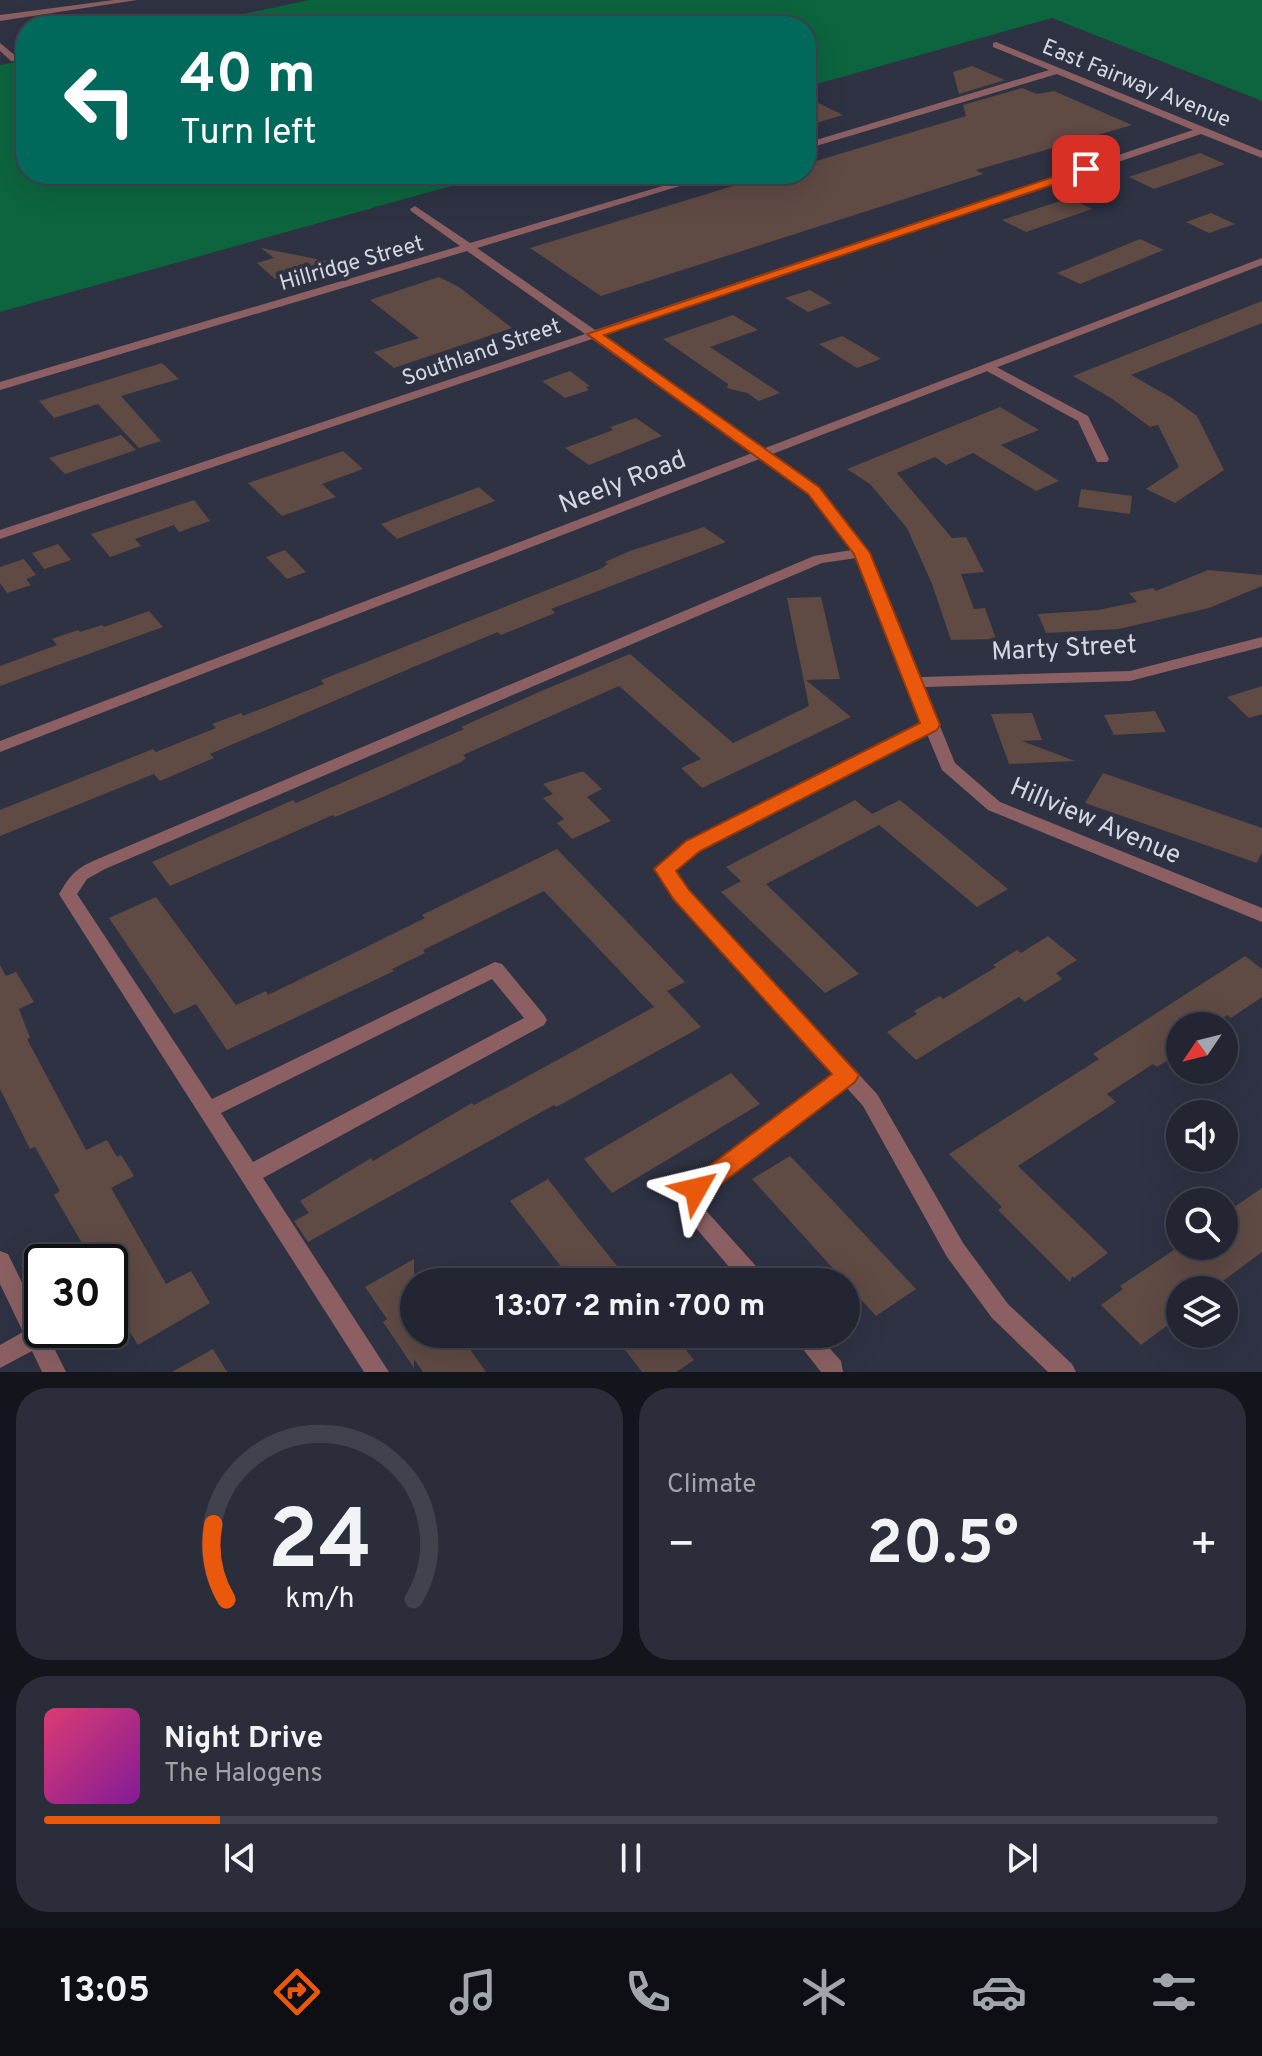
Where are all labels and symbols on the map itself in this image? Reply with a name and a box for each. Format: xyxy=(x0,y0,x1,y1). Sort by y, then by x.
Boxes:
street label: East Fairway Avenue xyxy=(1038,34,1234,135)
pin xyxy=(1052,135,1120,203)
street label: Hillridge Street xyxy=(276,231,427,298)
street label: Southland Street xyxy=(399,314,565,393)
street label: Neely Road xyxy=(555,444,691,523)
street label: Marty Street xyxy=(991,629,1138,670)
street label: Hillview Avenue xyxy=(1005,771,1186,873)
north arrow xyxy=(1166,1012,1238,1084)
position arrow xyxy=(654,1147,738,1231)
speed limit sign: 30 xyxy=(24,1244,128,1348)

